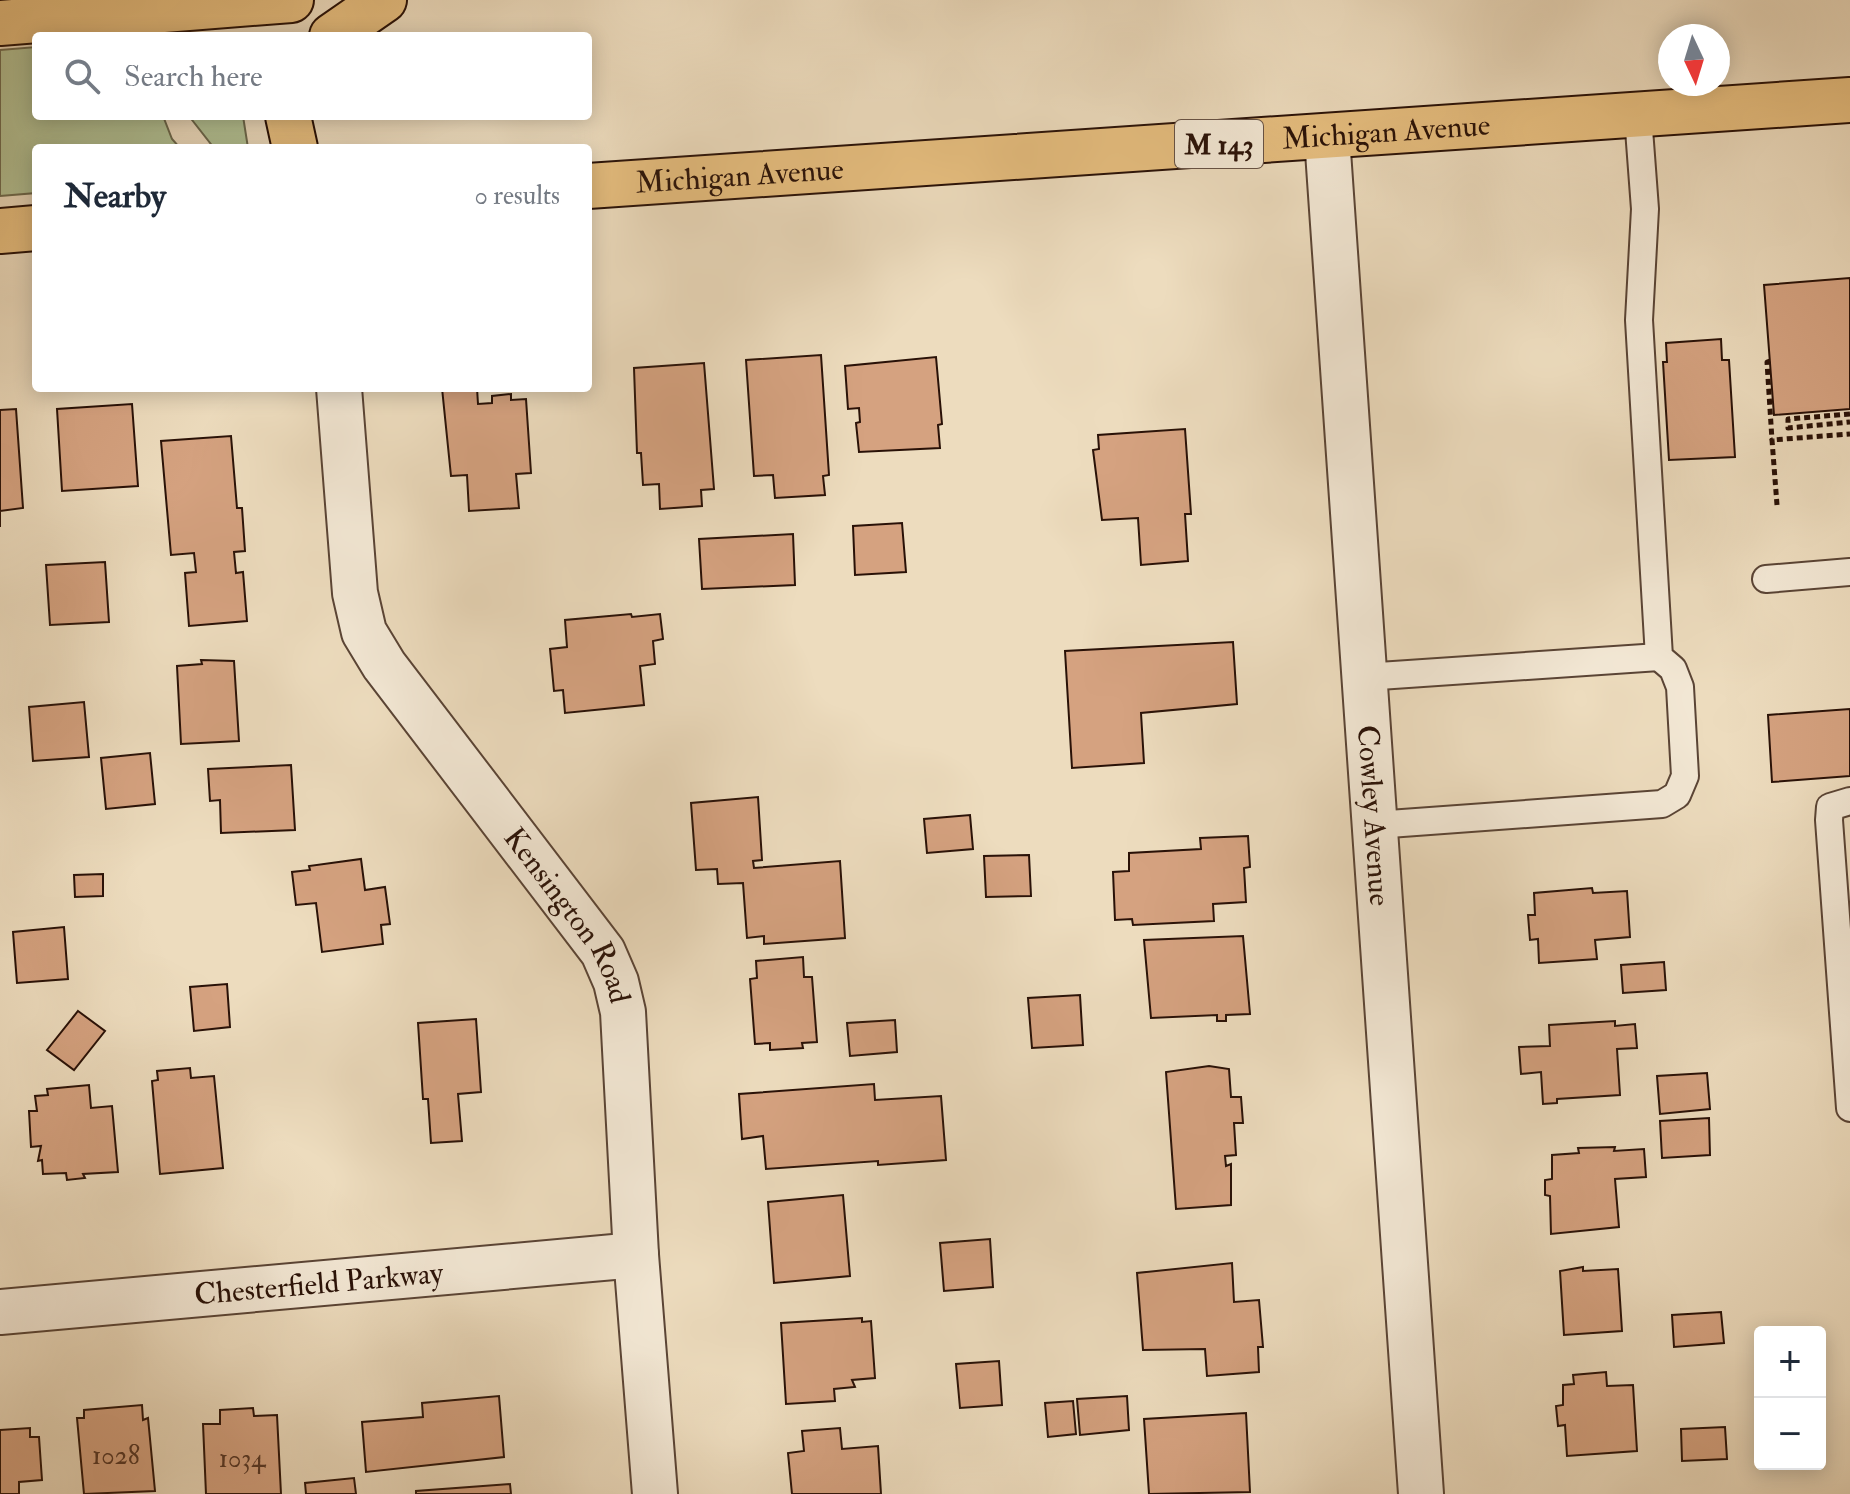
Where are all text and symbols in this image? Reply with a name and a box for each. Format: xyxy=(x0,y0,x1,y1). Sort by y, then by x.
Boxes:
north arrow xyxy=(1658,24,1730,96)
search box xyxy=(32,32,592,120)
icon: search xyxy=(60,54,104,98)
text: Search here xyxy=(124,58,263,95)
street label: Michigan Avenue xyxy=(1281,107,1491,158)
road number: M 143 xyxy=(1175,120,1263,168)
street label: Michigan Avenue xyxy=(634,151,845,202)
text: Nearby xyxy=(64,175,166,218)
text: 0 results xyxy=(475,180,560,212)
street label: Cowley Avenue xyxy=(1349,724,1398,907)
street label: Kensington Road xyxy=(496,820,638,1007)
street label: Chesterfield Parkway xyxy=(193,1254,446,1314)
map controls xyxy=(1754,1326,1826,1470)
button: + xyxy=(1754,1326,1826,1398)
button: − xyxy=(1754,1398,1826,1470)
house number: 1028 xyxy=(92,1440,140,1472)
house number: 1034 xyxy=(219,1443,266,1475)

